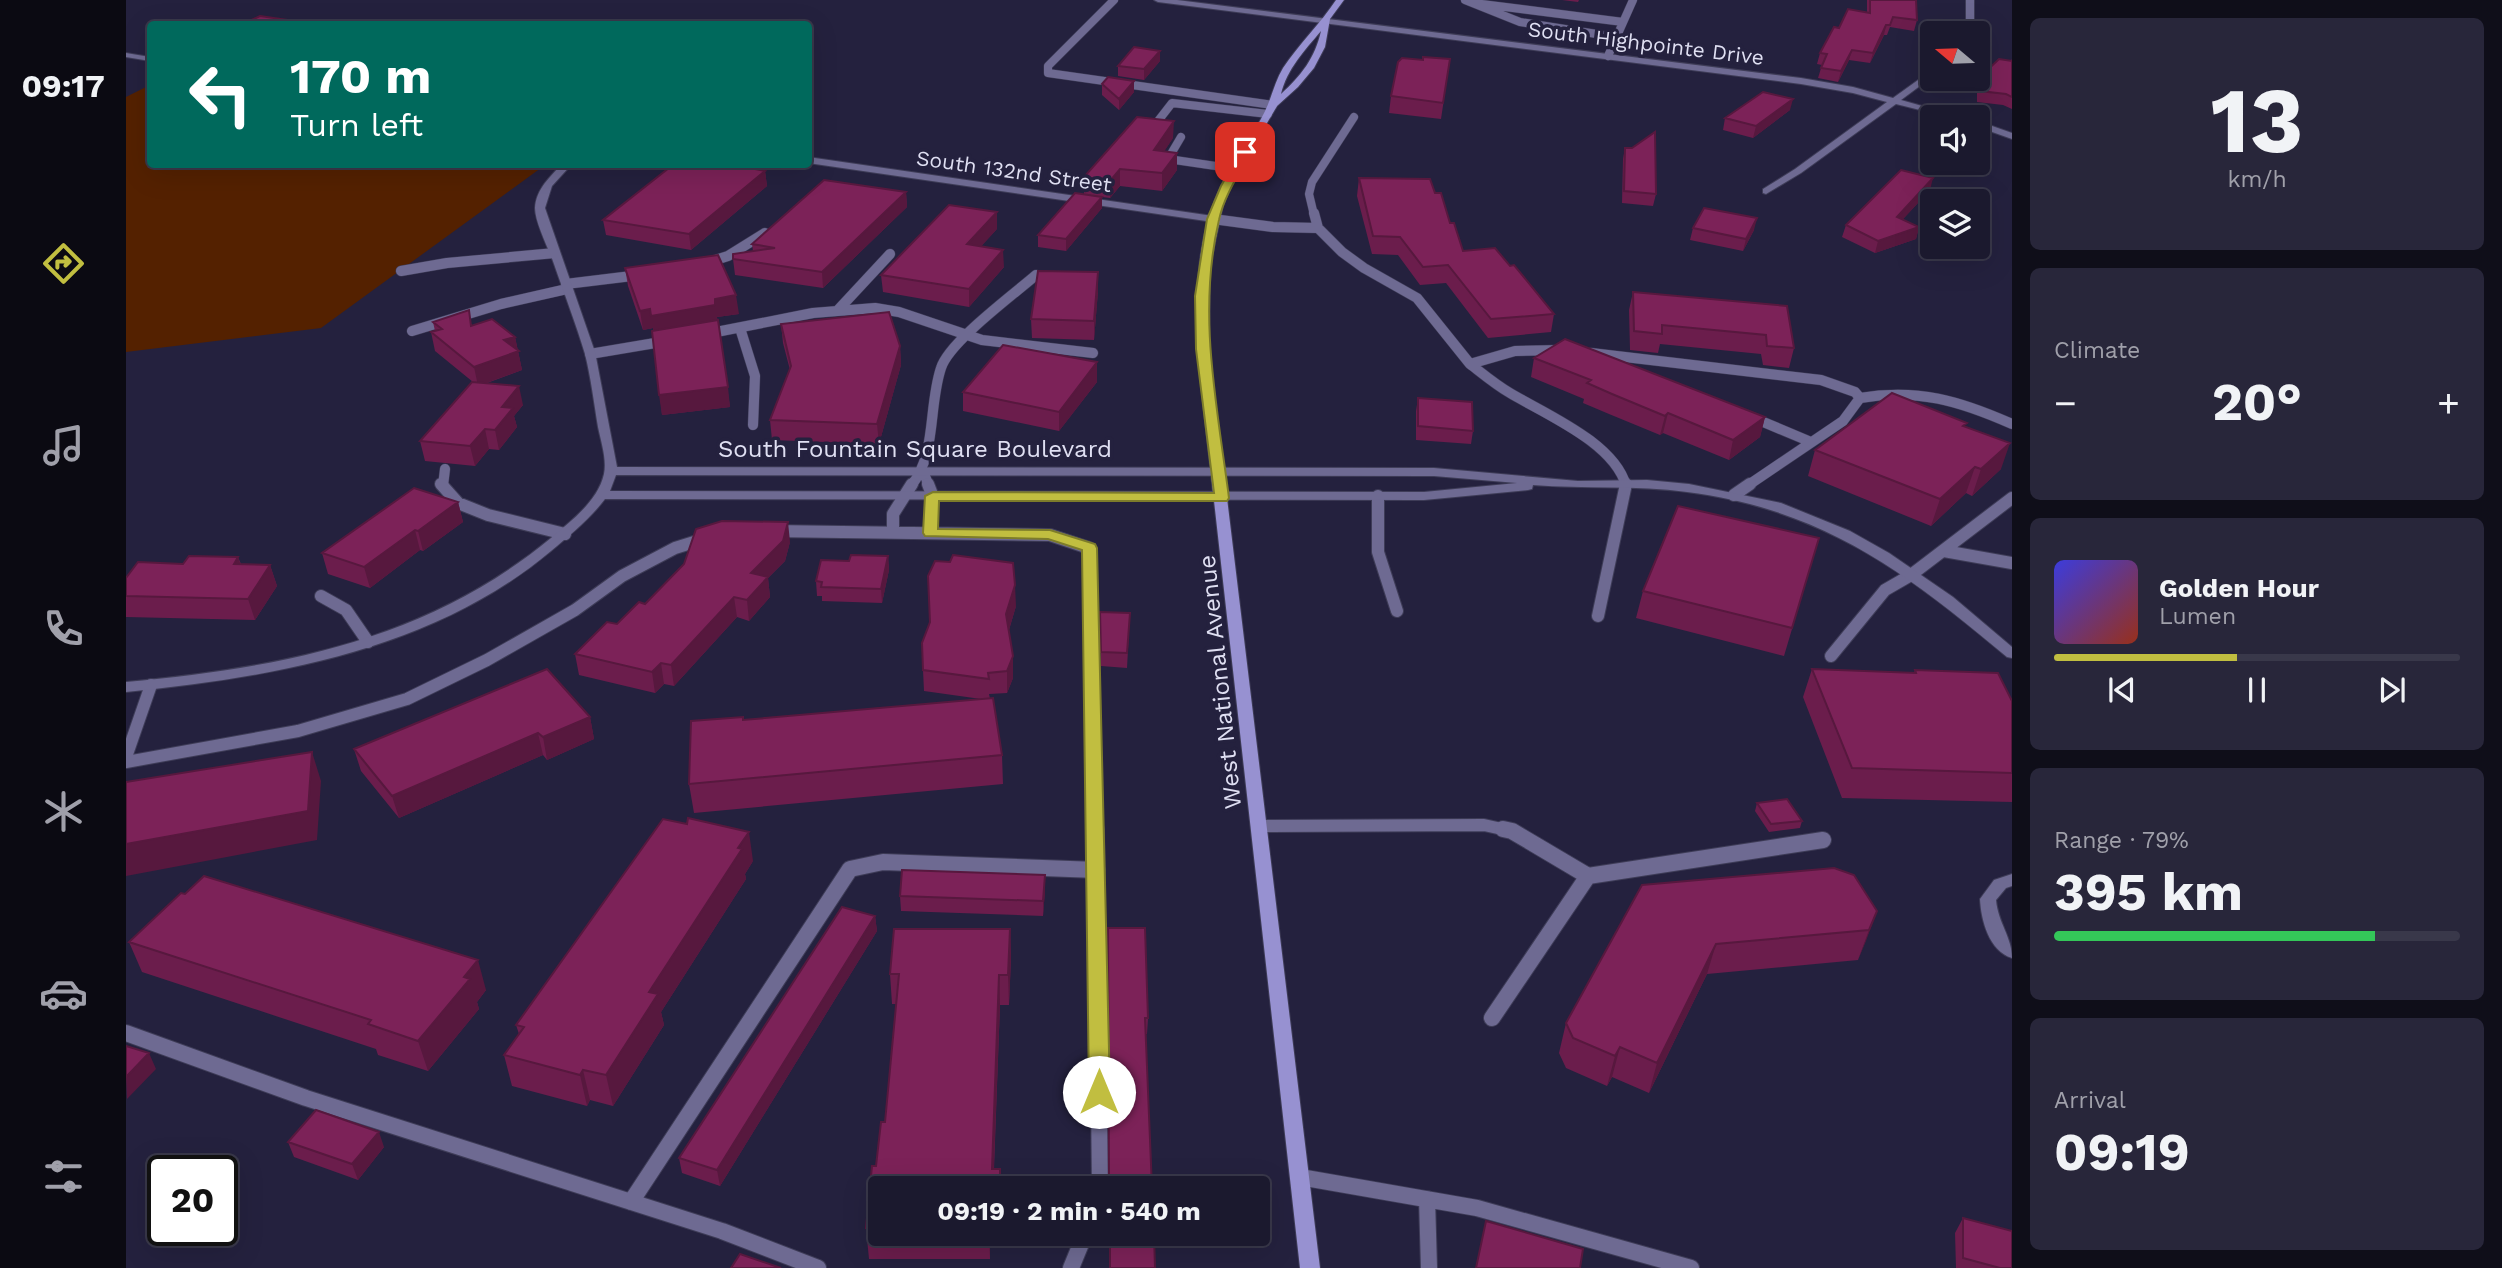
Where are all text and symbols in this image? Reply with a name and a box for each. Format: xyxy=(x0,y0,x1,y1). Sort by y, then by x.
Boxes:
street label: South Highpointe Drive xyxy=(1527,16,1765,70)
north arrow xyxy=(1920,21,1990,91)
map controls xyxy=(1920,21,1990,259)
text: 170 m xyxy=(290,47,431,105)
icon: left xyxy=(175,49,266,140)
text: 09:17 xyxy=(21,67,105,105)
text: 13 xyxy=(2210,67,2304,174)
button: sound xyxy=(1920,105,1990,175)
text: Turn left xyxy=(290,106,423,144)
pin xyxy=(1215,122,1275,182)
icon: arrive xyxy=(1226,133,1264,171)
street label: South 132nd Street xyxy=(915,145,1113,197)
text: km/h xyxy=(2227,166,2287,193)
button: layers xyxy=(1920,189,1990,259)
icon: directions xyxy=(39,239,88,288)
text: Climate xyxy=(2054,337,2140,364)
text: 20° xyxy=(2212,372,2302,433)
text: − xyxy=(2054,381,2077,425)
text: + xyxy=(2437,381,2460,425)
icon: music xyxy=(39,421,88,470)
street label: South Fountain Square Boulevard xyxy=(718,435,1112,463)
street label: West National Avenue xyxy=(1193,554,1247,810)
text: Golden Hour xyxy=(2159,573,2319,603)
text: Lumen xyxy=(2159,603,2236,630)
icon: phone xyxy=(39,604,88,653)
icon: previous xyxy=(2103,671,2141,709)
icon: pause xyxy=(2238,671,2276,709)
icon: next xyxy=(2373,671,2411,709)
icon: climate xyxy=(39,787,88,836)
text: Range · 79% xyxy=(2054,827,2189,854)
text: 395 km xyxy=(2054,862,2243,923)
icon: car xyxy=(39,969,88,1018)
position arrow xyxy=(1062,1055,1136,1129)
text: Arrival xyxy=(2054,1087,2126,1114)
text: 09:19 xyxy=(2054,1122,2190,1183)
icon: filters xyxy=(39,1152,88,1201)
speed limit sign: 20 xyxy=(147,1155,238,1246)
text: 09:19 · 2 min · 540 m xyxy=(937,1196,1201,1226)

